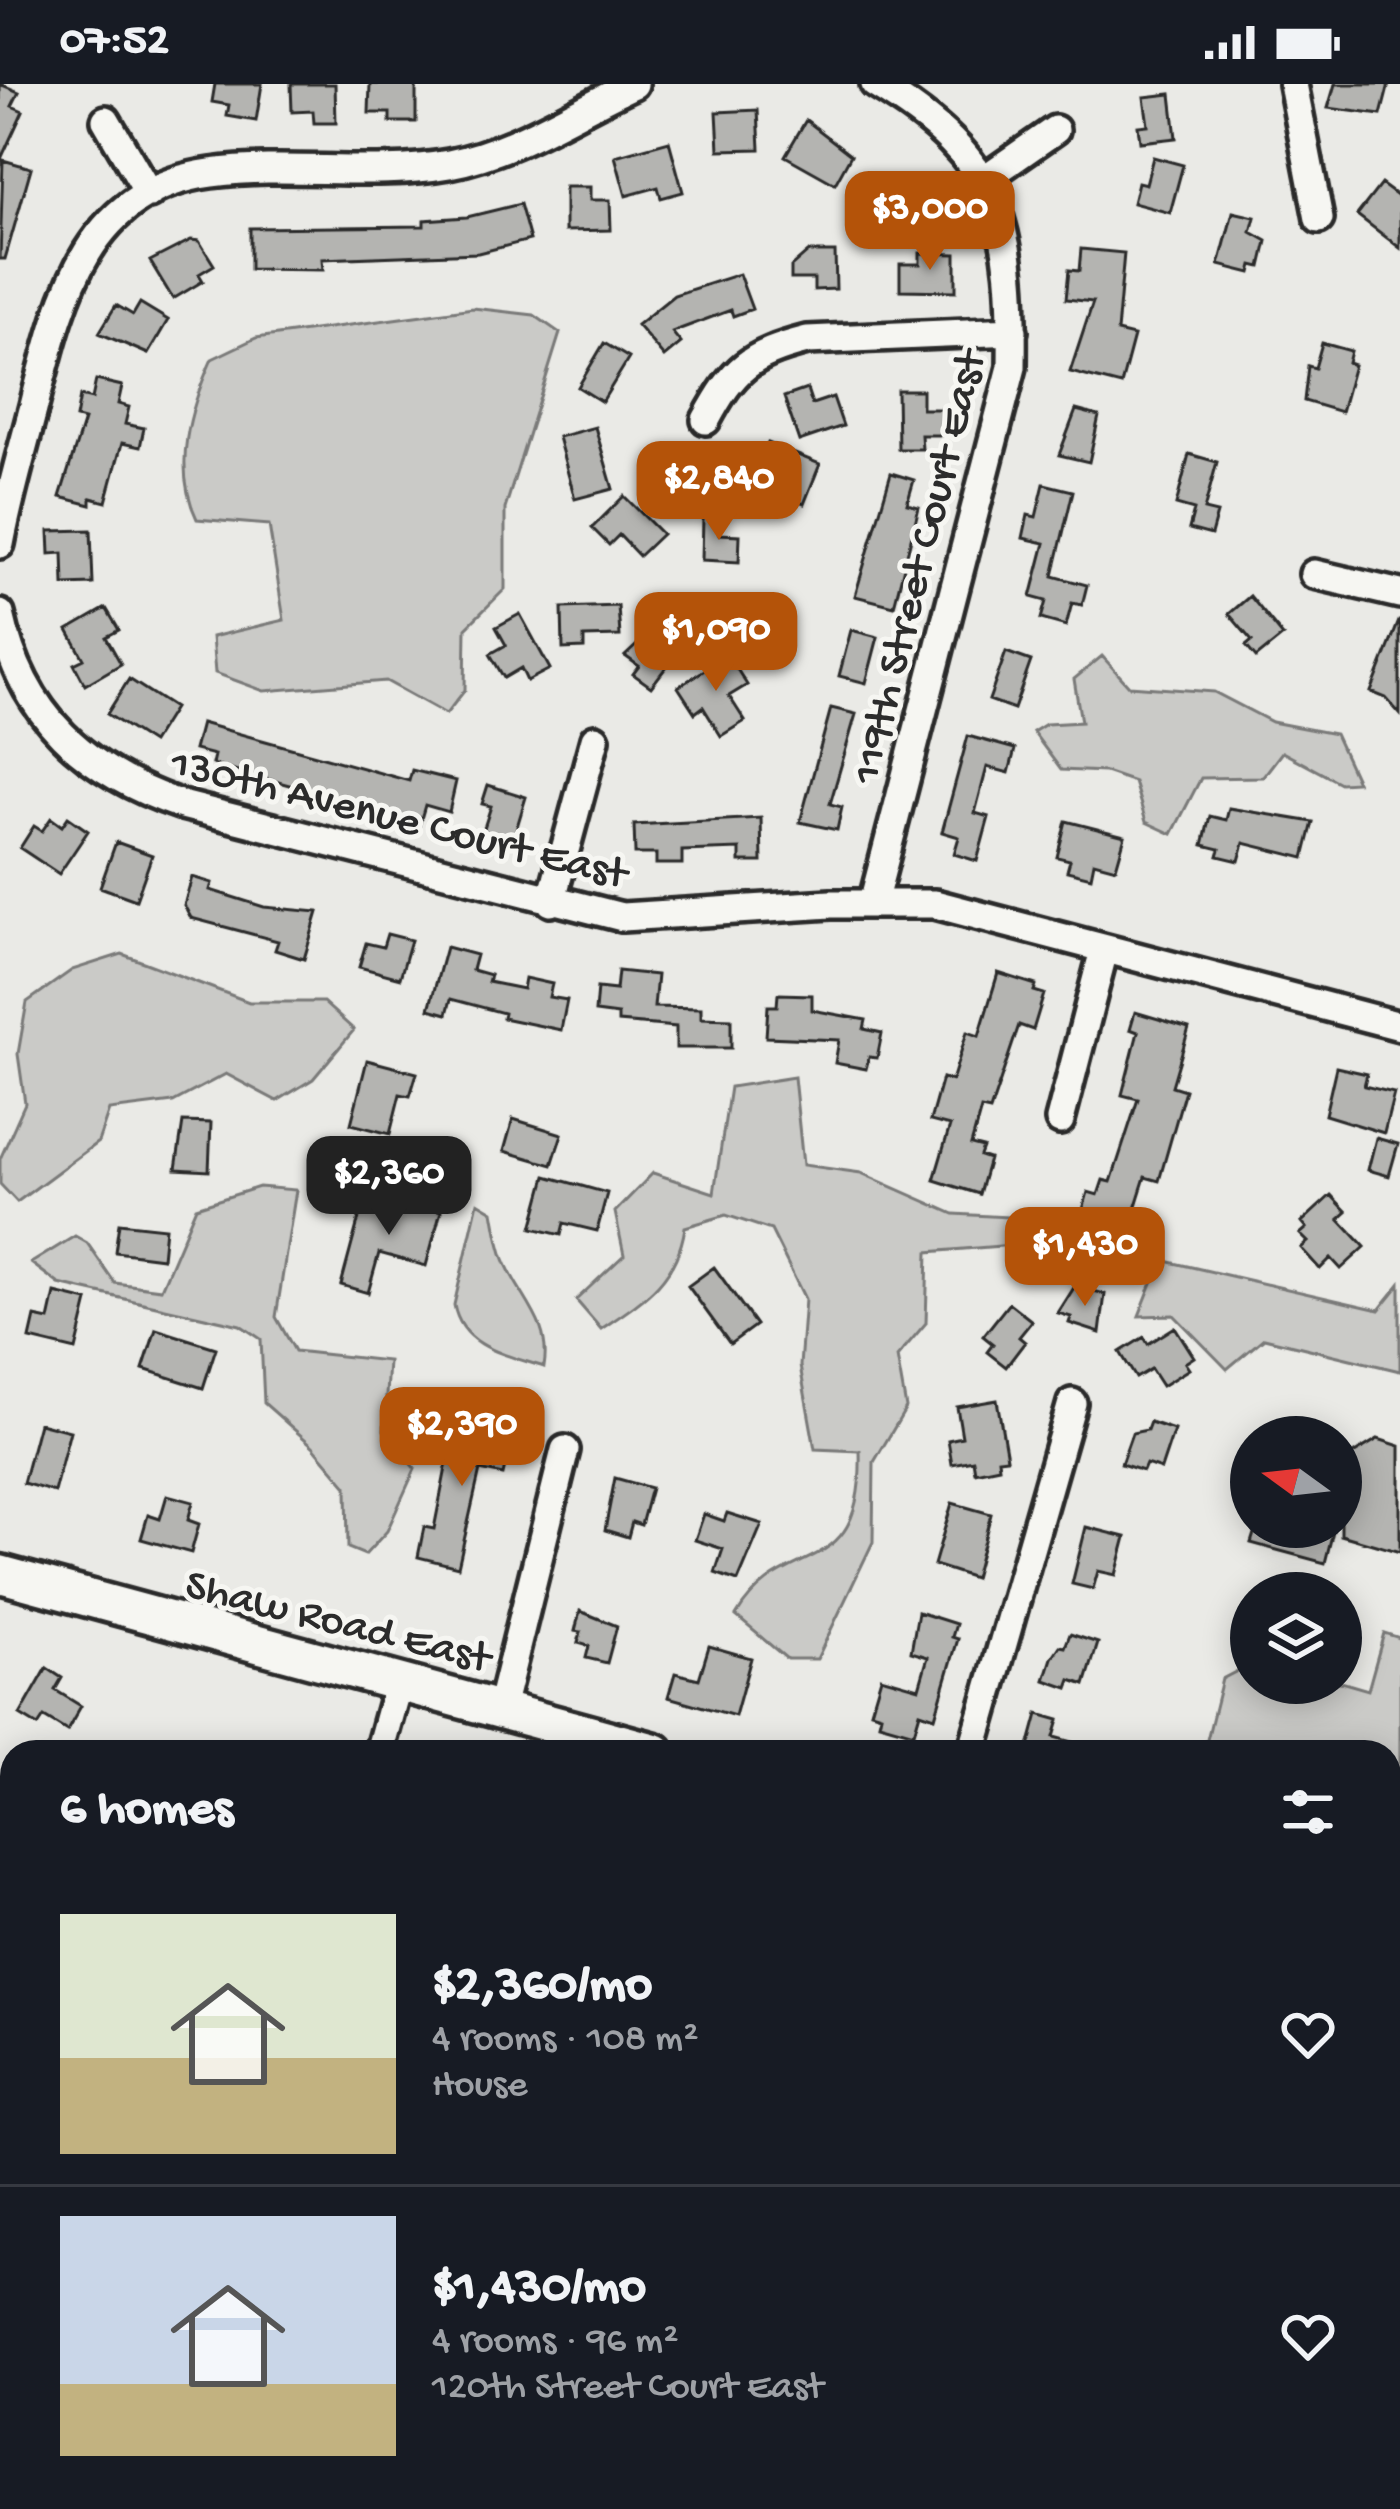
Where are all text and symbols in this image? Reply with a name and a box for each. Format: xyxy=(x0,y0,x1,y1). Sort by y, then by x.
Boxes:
text: 07:52 xyxy=(60,16,169,69)
pin: $3,000 xyxy=(832,171,1028,273)
text: $3,000 xyxy=(872,187,988,233)
street label: 119th Street Court East xyxy=(842,342,1002,791)
pin: $2,840 xyxy=(621,441,817,543)
text: $2,840 xyxy=(664,457,774,503)
pin: $1,090 xyxy=(618,592,814,694)
text: $1,090 xyxy=(661,608,771,654)
street label: 130th Avenue Court East xyxy=(164,739,635,904)
pin: $2,360 xyxy=(291,1136,487,1238)
text: $2,360 xyxy=(333,1152,445,1198)
pin: $1,430 xyxy=(987,1207,1183,1309)
text: $1,430 xyxy=(1032,1223,1138,1269)
pin: $2,390 xyxy=(364,1387,560,1489)
text: $2,390 xyxy=(407,1403,517,1449)
north arrow xyxy=(1230,1416,1362,1548)
map controls xyxy=(1230,1416,1362,1704)
street label: Shaw Road East xyxy=(179,1561,499,1689)
button: layers xyxy=(1230,1572,1362,1704)
icon: filters xyxy=(1275,1779,1341,1845)
text: 6 homes xyxy=(60,1782,233,1842)
text: $2,360/mo xyxy=(432,1958,652,2018)
icon: home xyxy=(156,1962,300,2106)
icon: heart xyxy=(1275,2001,1341,2067)
text: 4 rooms · 108 m² xyxy=(432,2018,698,2064)
text: House xyxy=(432,2064,527,2110)
text: $1,430/mo xyxy=(432,2260,646,2320)
icon: home xyxy=(156,2264,300,2408)
icon: heart xyxy=(1275,2303,1341,2369)
text: 4 rooms · 96 m² xyxy=(432,2320,678,2366)
text: 120th Street Court East xyxy=(432,2366,823,2412)

